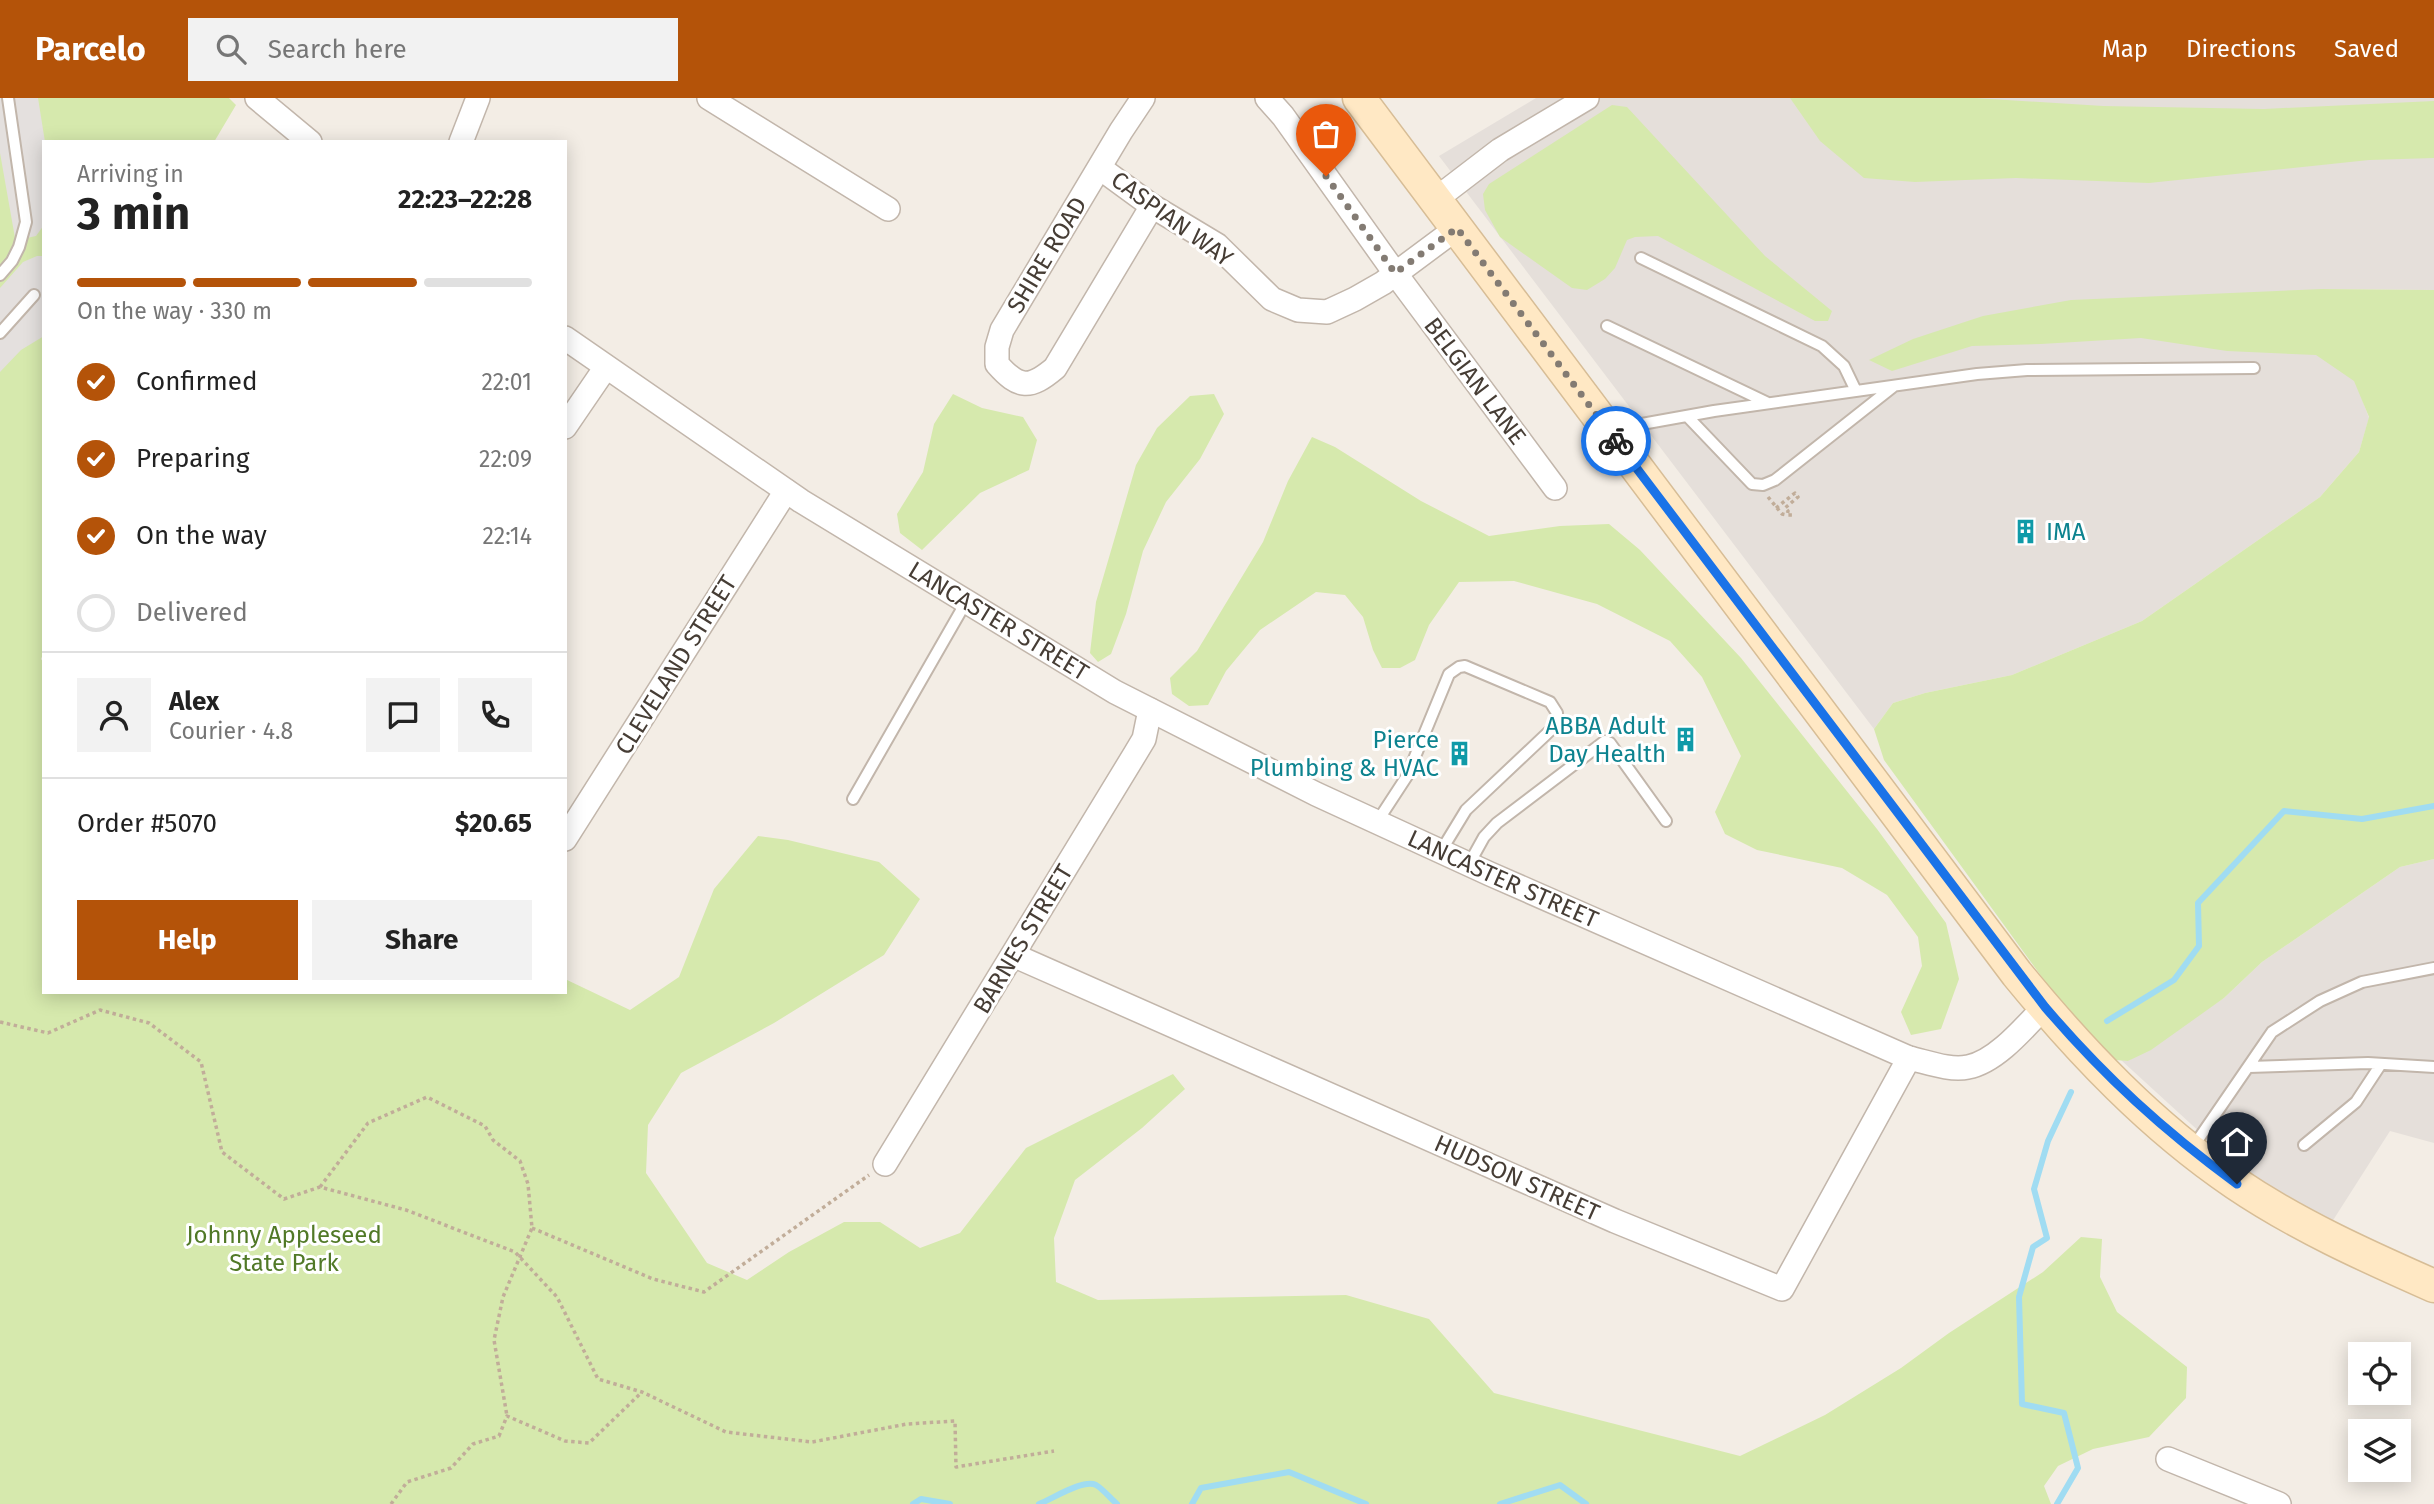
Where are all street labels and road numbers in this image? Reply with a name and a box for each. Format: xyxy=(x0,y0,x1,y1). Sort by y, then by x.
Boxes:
street label: CASPIAN WAY xyxy=(1106,166,1239,273)
street label: SHIRE ROAD xyxy=(1001,192,1093,318)
street label: BELGIAN LANE xyxy=(1418,312,1532,450)
street label: LANCASTER STREET xyxy=(903,556,1094,687)
street label: CLEVELAND STREET xyxy=(610,570,743,760)
street label: LANCASTER STREET xyxy=(1403,824,1603,934)
street label: BARNES STREET xyxy=(968,859,1079,1019)
street label: HUDSON STREET xyxy=(1430,1129,1604,1227)

